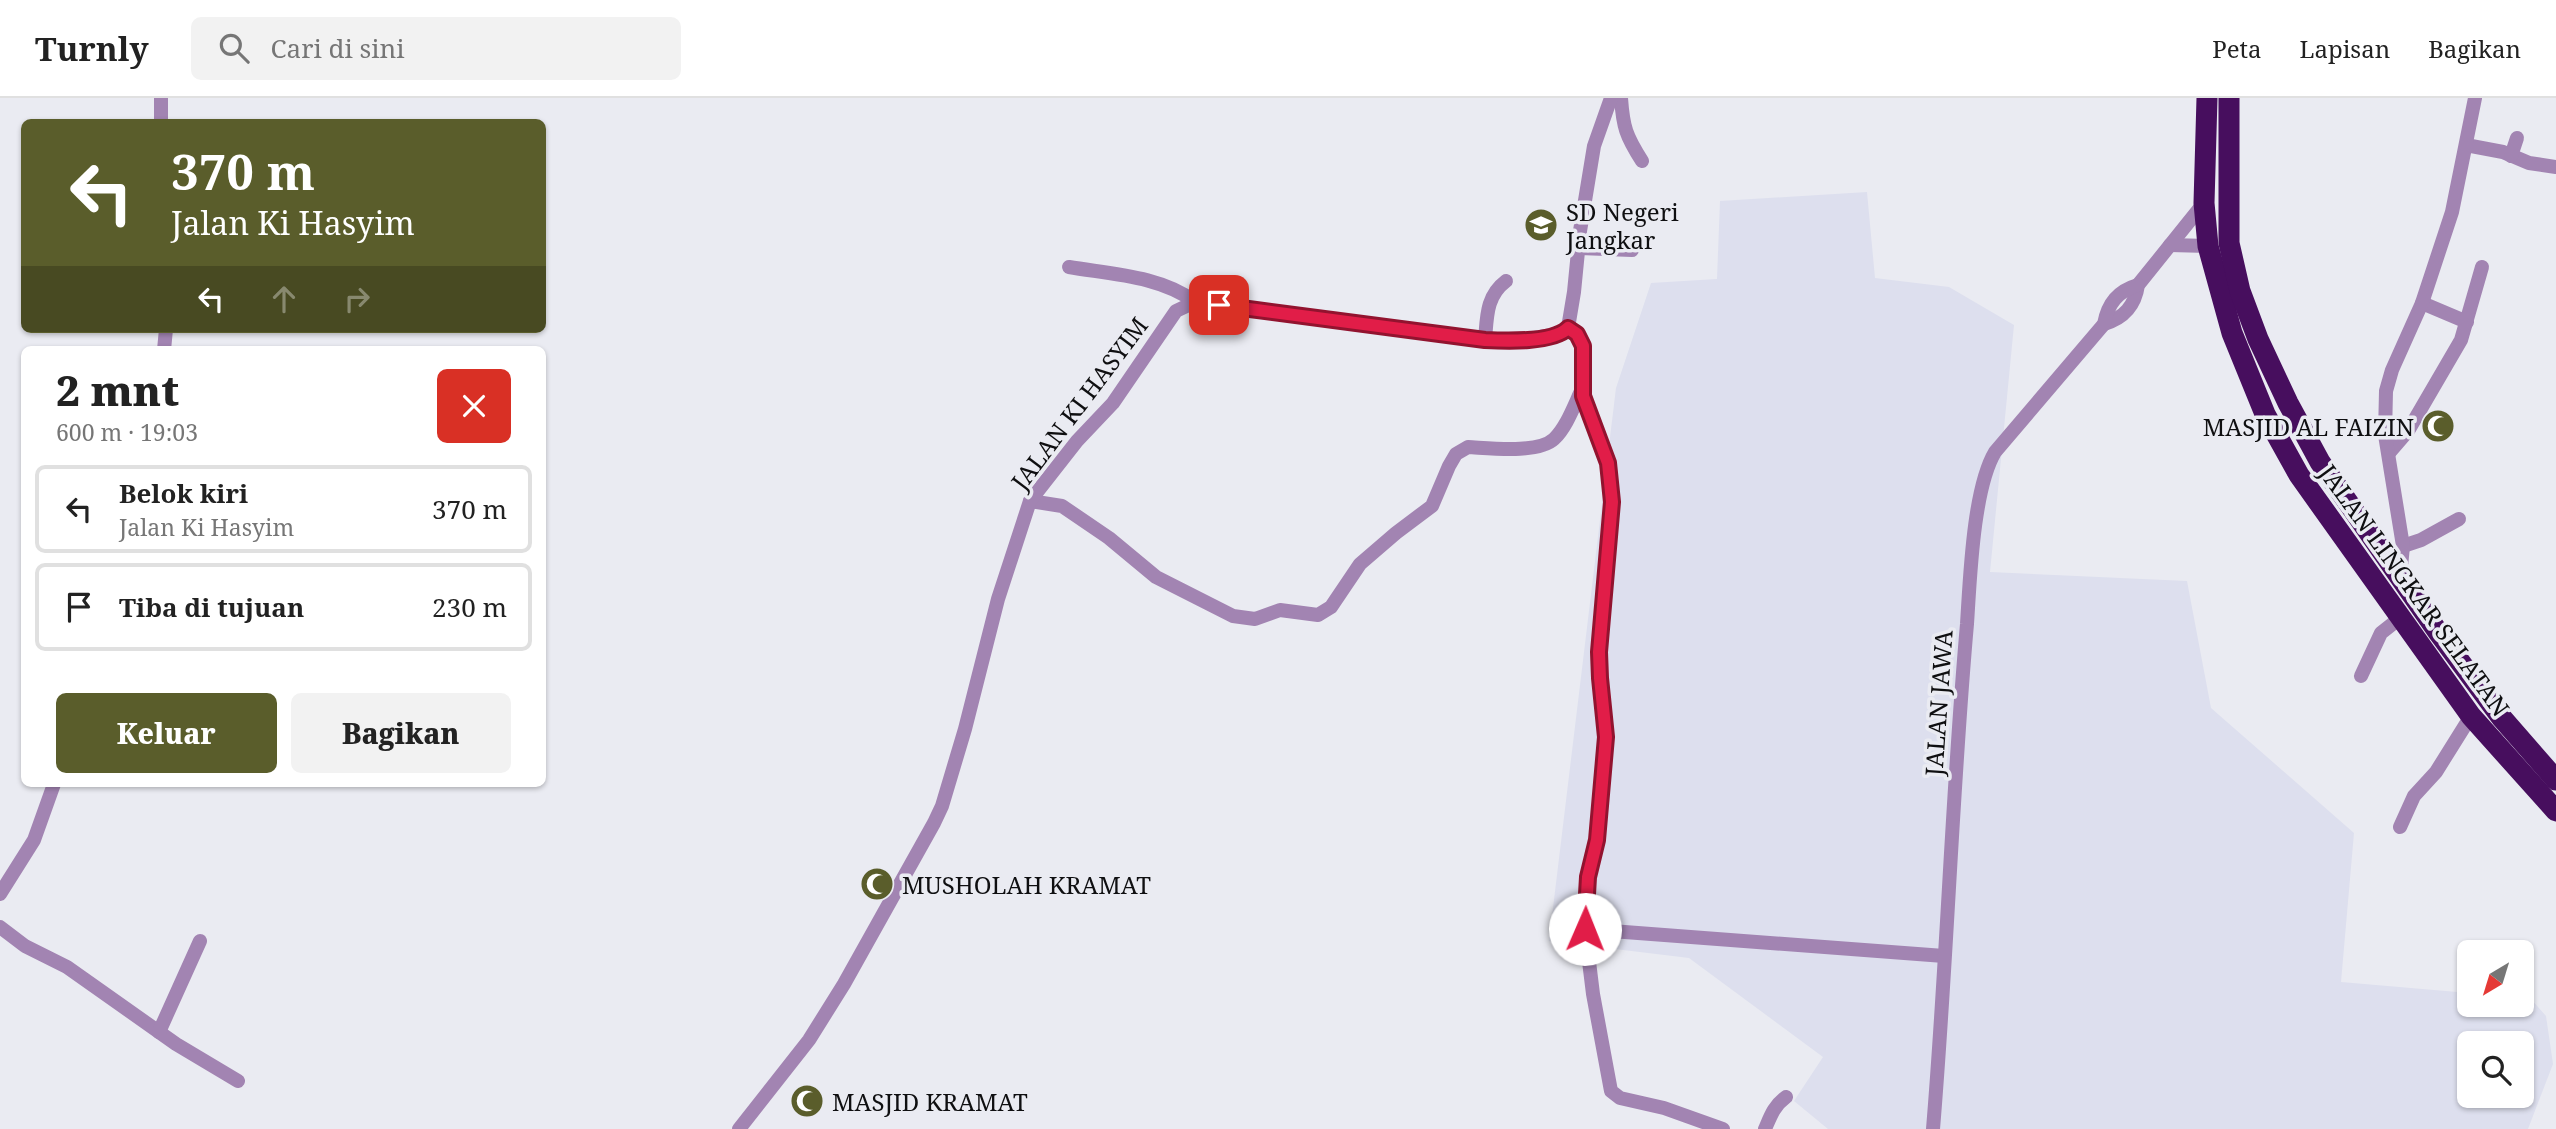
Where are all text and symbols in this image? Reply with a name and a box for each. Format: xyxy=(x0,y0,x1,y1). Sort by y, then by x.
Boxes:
search box xyxy=(191,17,681,80)
text: Turnly xyxy=(35,26,149,71)
icon: search xyxy=(215,29,253,67)
text: Cari di sini xyxy=(271,30,405,66)
text: Peta xyxy=(2212,32,2261,65)
text: Lapisan xyxy=(2299,32,2390,65)
text: Bagikan xyxy=(2428,32,2521,65)
text: 370 m xyxy=(171,138,315,204)
icon: left xyxy=(56,147,147,238)
place label: SD Negeri Jangkar xyxy=(1565,195,1679,256)
text: Jalan Ki Hasyim xyxy=(171,201,415,244)
school or university icon: SD Negeri Jangkar xyxy=(1522,206,1560,244)
pin xyxy=(1189,275,1249,335)
icon: left xyxy=(192,280,230,318)
icon: ahead xyxy=(265,280,303,318)
icon: right xyxy=(338,280,376,318)
icon: arrive xyxy=(1200,286,1238,324)
street label: JALAN KI HASYIM xyxy=(1002,310,1155,497)
text: 2 mnt xyxy=(56,361,179,418)
button: close xyxy=(437,369,511,443)
mosque icon: MASJID AL FAIZIN xyxy=(2419,407,2457,445)
place label: MASJID AL FAIZIN xyxy=(2203,410,2414,443)
text: 600 m · 19:03 xyxy=(56,416,198,448)
street label: JALAN LINGKAR SELATAN xyxy=(2312,457,2518,723)
text: Belok kiri xyxy=(119,475,248,511)
icon: left xyxy=(60,490,98,528)
text: 370 m xyxy=(432,491,507,527)
text: Jalan Ki Hasyim xyxy=(119,511,294,543)
icon: arrive xyxy=(60,588,98,626)
text: Tiba di tujuan xyxy=(119,589,304,625)
text: 230 m xyxy=(432,589,507,625)
street label: JALAN JAWA xyxy=(1916,629,1960,778)
button: Keluar xyxy=(56,693,277,773)
button: Bagikan xyxy=(291,693,511,773)
mosque icon: MUSHOLAH KRAMAT xyxy=(858,865,896,903)
place label: MUSHOLAH KRAMAT xyxy=(902,868,1151,901)
position arrow xyxy=(1548,892,1622,966)
north arrow xyxy=(2457,940,2534,1017)
map controls xyxy=(2457,940,2534,1108)
button: search xyxy=(2457,1031,2534,1108)
mosque icon: MASJID KRAMAT xyxy=(788,1082,826,1120)
place label: MASJID KRAMAT xyxy=(832,1085,1028,1118)

